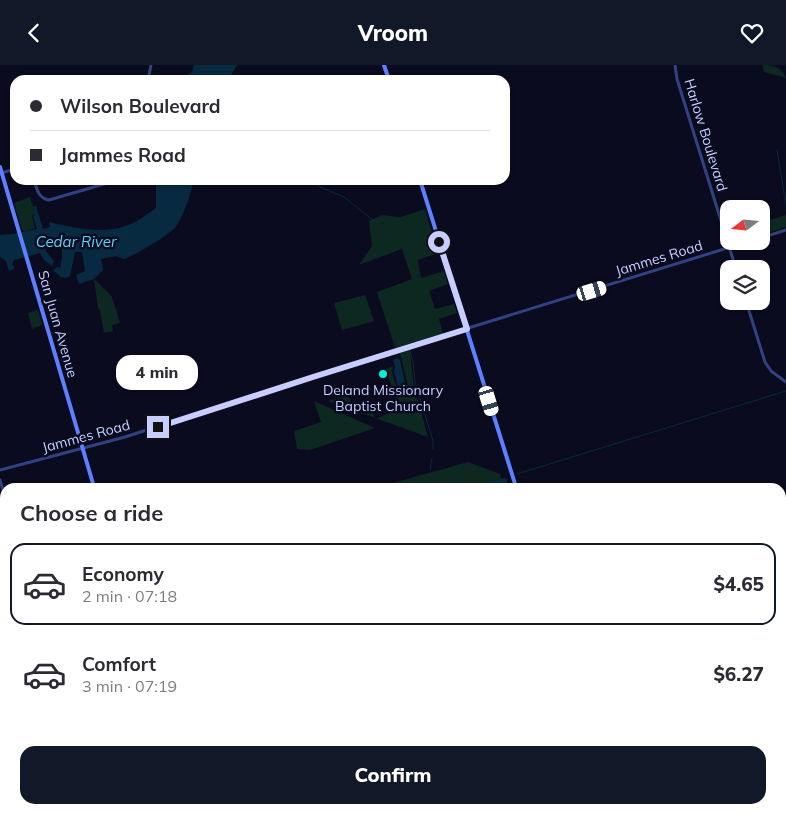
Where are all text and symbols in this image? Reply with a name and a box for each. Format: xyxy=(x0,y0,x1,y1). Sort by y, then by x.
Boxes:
icon: back xyxy=(20,19,48,47)
text: Vroom xyxy=(358,19,428,47)
icon: heart xyxy=(738,19,766,47)
street label: Harlow Boulevard xyxy=(680,77,732,193)
text: Wilson Boulevard xyxy=(60,94,221,118)
text: Jammes Road xyxy=(60,143,186,167)
north arrow xyxy=(720,200,770,250)
map controls xyxy=(720,200,770,310)
route start xyxy=(428,231,450,253)
water label: Cedar River xyxy=(36,232,117,251)
street label: Jammes Road xyxy=(613,236,705,280)
button: layers xyxy=(720,260,770,310)
street label: San Juan Avenue xyxy=(34,268,82,380)
car xyxy=(575,279,608,303)
callout: 4 min xyxy=(117,355,199,389)
text: 4 min xyxy=(136,362,178,382)
marker: Deland Missionary Baptist Church xyxy=(377,368,389,380)
place label: Deland Missionary Baptist Church xyxy=(323,381,444,415)
car xyxy=(477,384,500,418)
street label: Jammes Road xyxy=(40,416,132,456)
route end xyxy=(147,416,169,438)
text: Choose a ride xyxy=(20,499,163,527)
icon: car xyxy=(22,562,67,607)
text: Economy xyxy=(82,562,164,586)
text: $4.65 xyxy=(713,572,764,596)
text: 2 min · 07:18 xyxy=(82,586,177,606)
icon: car xyxy=(22,652,67,697)
text: Comfort xyxy=(82,652,156,676)
text: $6.27 xyxy=(713,662,764,686)
text: 3 min · 07:19 xyxy=(82,676,177,696)
button: Confirm xyxy=(20,746,766,804)

